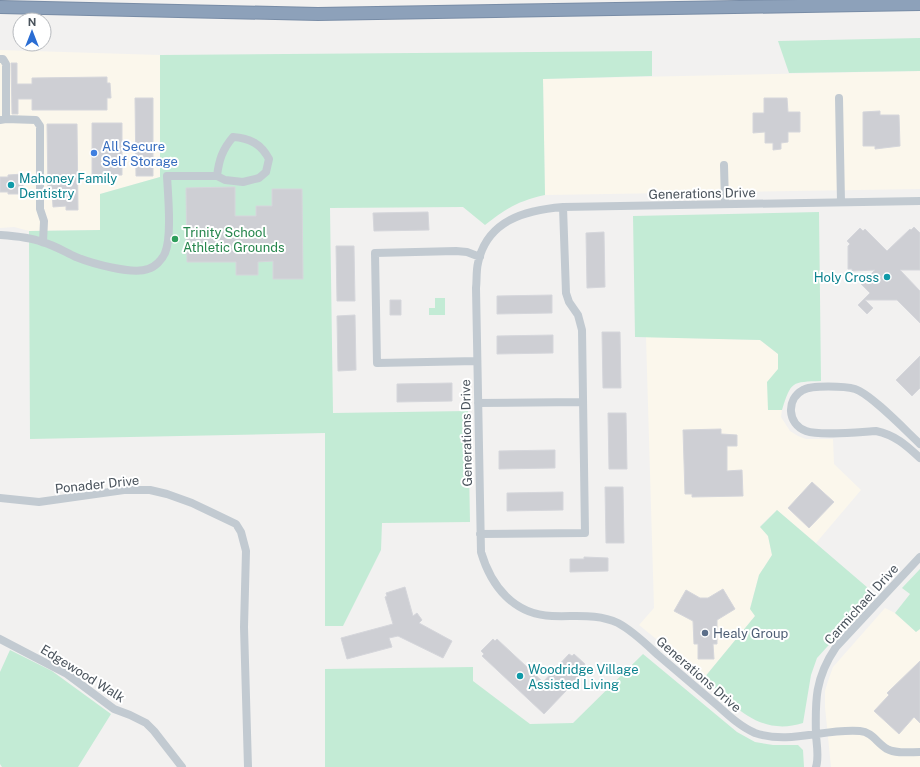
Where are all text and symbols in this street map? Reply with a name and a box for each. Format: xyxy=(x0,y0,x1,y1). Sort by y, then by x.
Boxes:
north arrow xyxy=(12,12,52,52)
text: N xyxy=(28,16,36,28)
place label: All Secure Self Storage xyxy=(102,139,178,169)
marker: All Secure Self Storage xyxy=(89,148,99,158)
place label: Mahoney Family Dentistry xyxy=(19,171,117,201)
marker: Mahoney Family Dentistry xyxy=(6,180,16,190)
street label: Generations Drive xyxy=(648,185,756,202)
place label: Trinity School Athletic Grounds xyxy=(183,225,284,255)
marker: Trinity School Athletic Grounds xyxy=(170,234,180,244)
place label: Holy Cross xyxy=(814,270,879,285)
marker: Holy Cross xyxy=(882,272,892,282)
street label: Generations Drive xyxy=(458,379,475,487)
street label: Ponader Drive xyxy=(54,473,140,496)
street label: Carmichael Drive xyxy=(821,561,901,648)
place label: Healy Group xyxy=(713,626,789,641)
marker: Healy Group xyxy=(700,628,710,638)
street label: Generations Drive xyxy=(653,633,744,715)
street label: Edgewood Walk xyxy=(38,642,128,705)
place label: Woodridge Village Assisted Living xyxy=(528,662,639,692)
marker: Woodridge Village Assisted Living xyxy=(515,671,525,681)

